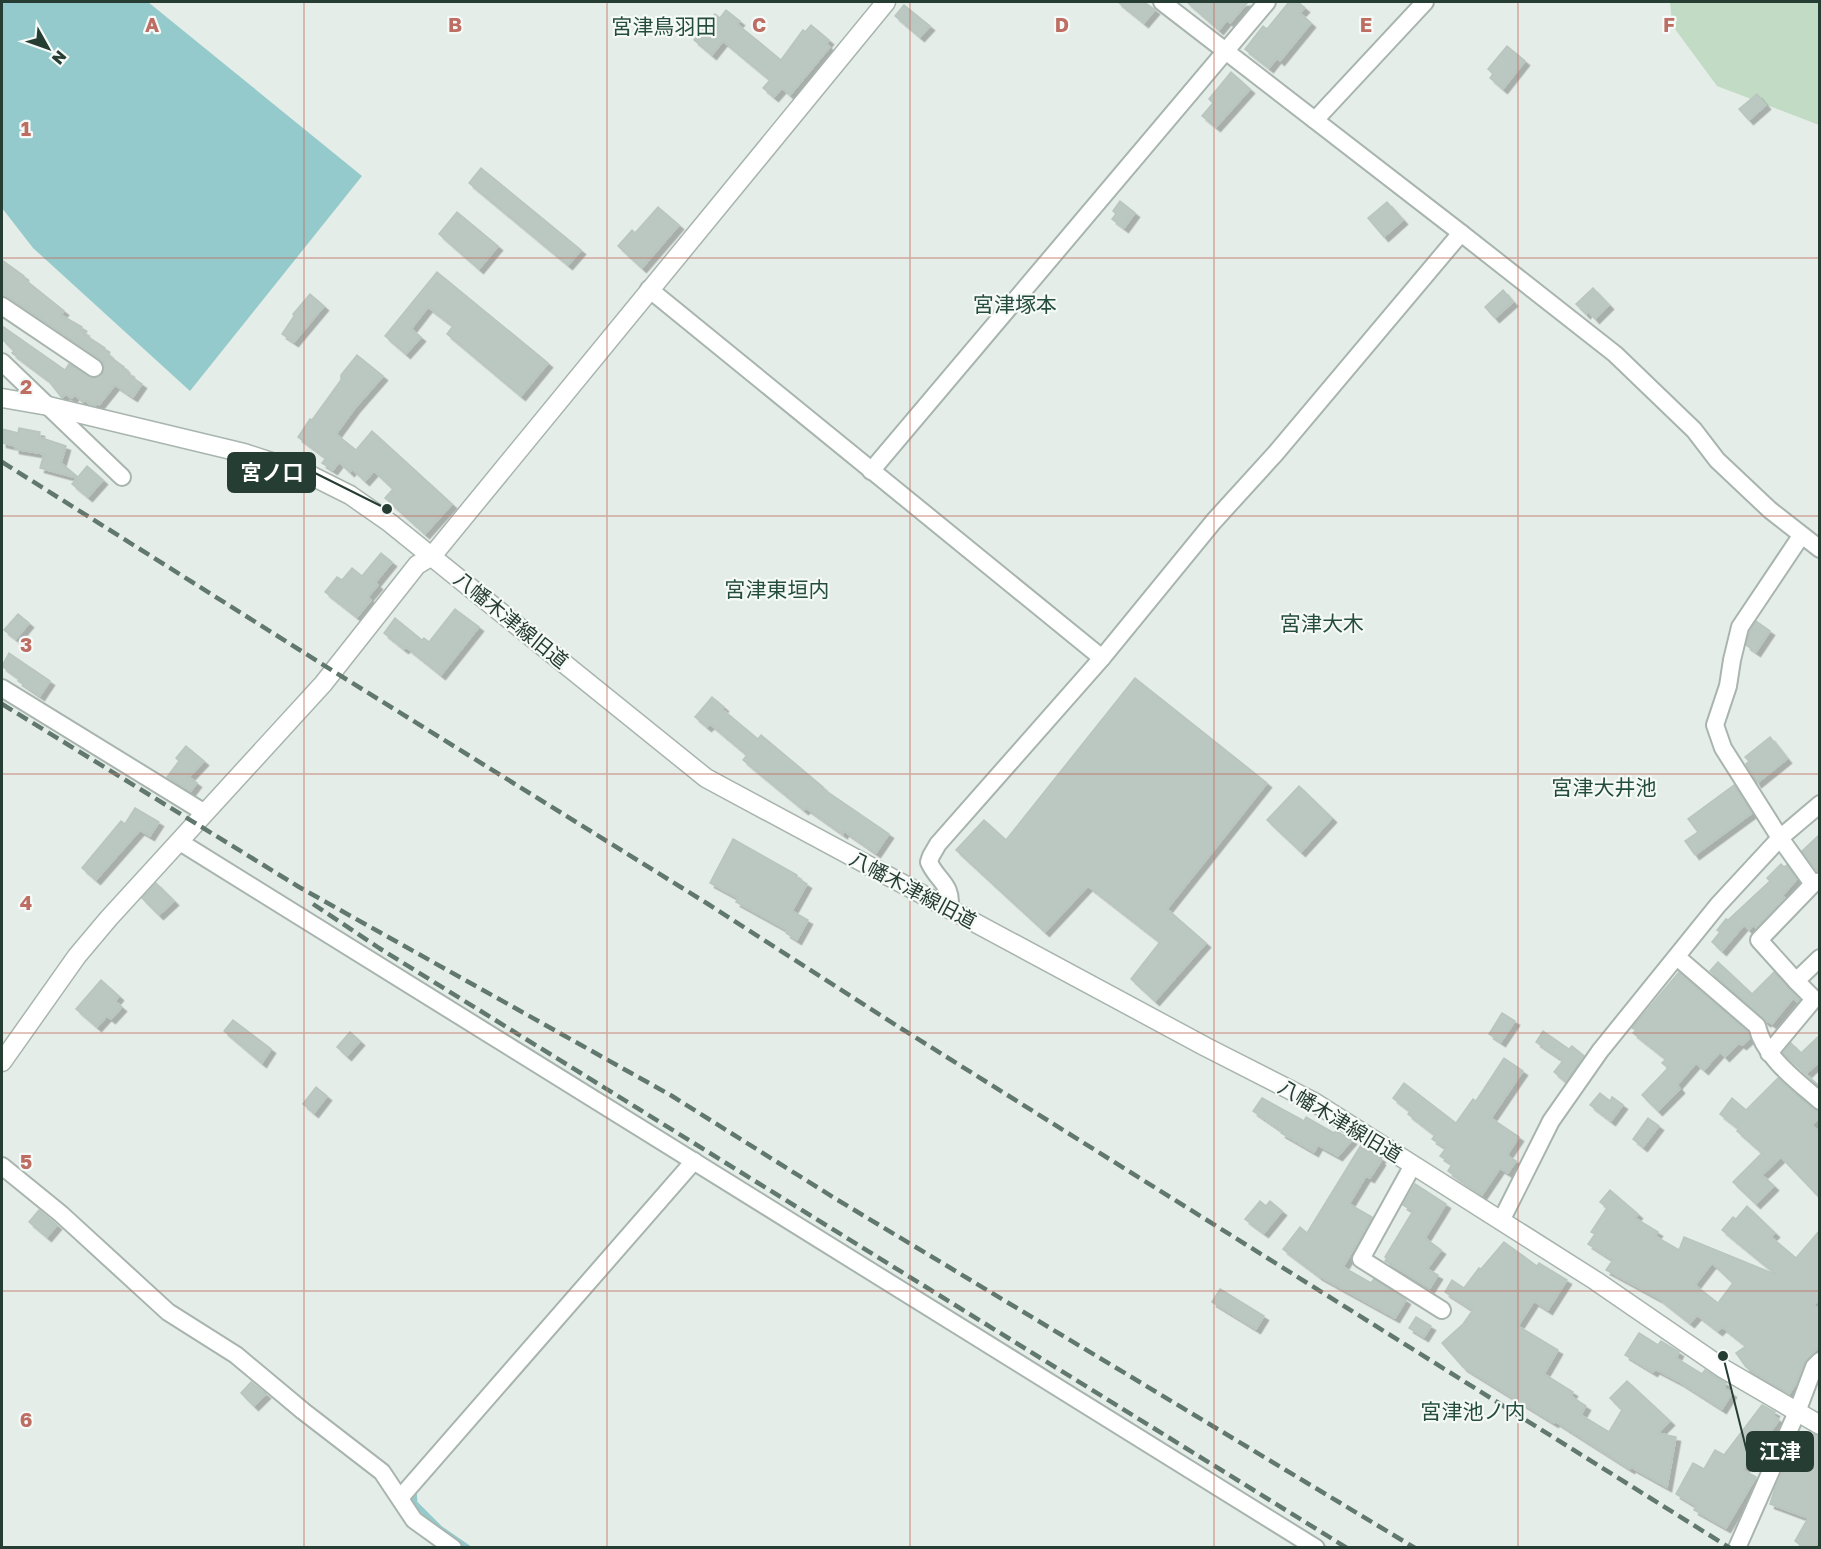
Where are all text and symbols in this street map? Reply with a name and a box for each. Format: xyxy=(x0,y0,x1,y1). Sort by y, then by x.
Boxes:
text: A xyxy=(145,12,159,36)
text: B xyxy=(448,12,462,36)
text: C xyxy=(752,12,766,36)
text: D xyxy=(1055,12,1069,36)
text: E xyxy=(1360,12,1372,36)
text: F xyxy=(1663,12,1675,36)
district label: 宮津鳥羽田 xyxy=(612,13,717,39)
north arrow xyxy=(18,18,78,78)
text: N xyxy=(48,47,71,69)
text: 1 xyxy=(21,116,31,140)
district label: 宮津塚本 xyxy=(973,291,1057,317)
text: 2 xyxy=(20,374,32,398)
callout: 宮ノ口 xyxy=(228,453,315,492)
text: 宮ノ口 xyxy=(241,459,304,485)
street label: 八幡木津線旧道 xyxy=(450,566,574,673)
district label: 宮津東垣内 xyxy=(725,576,830,602)
district label: 宮津大木 xyxy=(1280,610,1364,636)
text: 3 xyxy=(20,632,32,656)
district label: 宮津大井池 xyxy=(1552,774,1657,800)
street label: 八幡木津線旧道 xyxy=(846,846,981,933)
text: 4 xyxy=(20,890,32,914)
street label: 八幡木津線旧道 xyxy=(1274,1074,1407,1166)
text: 5 xyxy=(20,1149,32,1173)
district label: 宮津池ノ内 xyxy=(1421,1398,1526,1424)
text: 6 xyxy=(20,1407,32,1431)
callout: 江津 xyxy=(1747,1432,1813,1471)
text: 江津 xyxy=(1759,1438,1801,1464)

